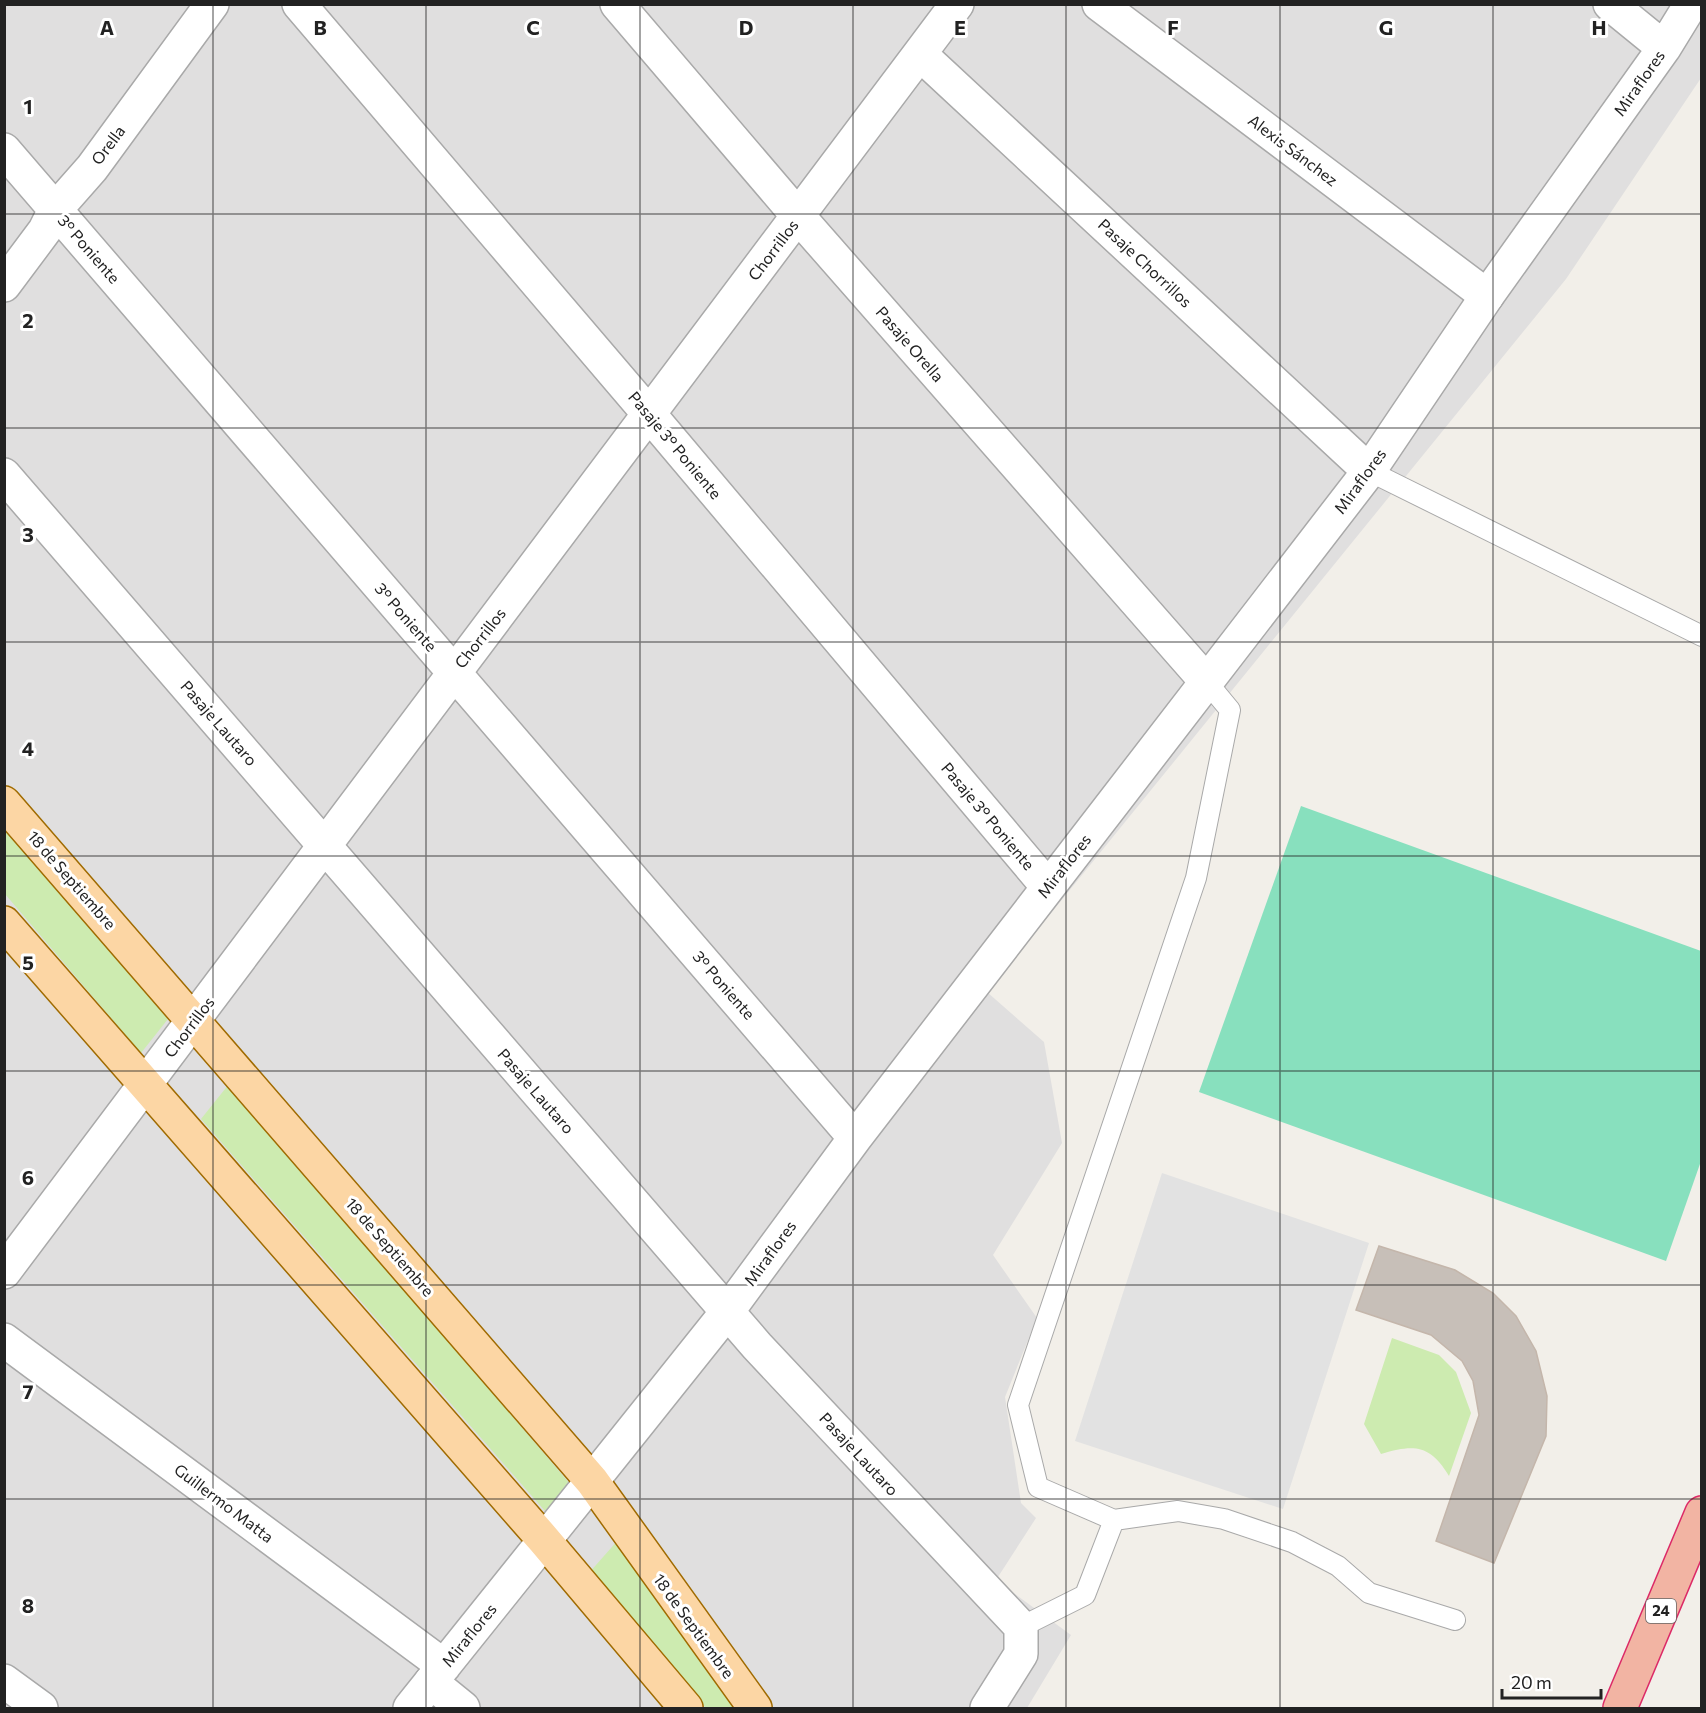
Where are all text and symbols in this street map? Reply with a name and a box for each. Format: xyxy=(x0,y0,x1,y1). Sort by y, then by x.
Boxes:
text: A xyxy=(100,15,114,39)
text: B xyxy=(313,15,327,39)
text: C xyxy=(526,15,540,39)
text: D xyxy=(739,15,753,39)
text: E xyxy=(954,15,966,39)
text: F xyxy=(1167,15,1179,39)
text: G xyxy=(1379,15,1393,39)
text: H xyxy=(1592,15,1607,39)
street label: Miraflores xyxy=(1609,46,1668,119)
text: 1 xyxy=(23,94,33,118)
street label: Alexis Sánchez xyxy=(1245,110,1342,189)
street label: Orella xyxy=(87,121,128,168)
street label: 3° Poniente xyxy=(54,210,124,287)
street label: Pasaje Chorrillos xyxy=(1095,214,1196,311)
street label: Chorrillos xyxy=(744,215,802,284)
street label: Pasaje Orella xyxy=(872,302,948,385)
text: 2 xyxy=(22,308,34,332)
street label: Pasaje 3° Poniente xyxy=(625,387,726,502)
street label: Miraflores xyxy=(1330,444,1390,517)
text: 3 xyxy=(22,522,34,546)
street label: 3° Poniente xyxy=(371,578,441,655)
street label: Chorrillos xyxy=(450,604,509,672)
street label: Pasaje Lautaro xyxy=(177,676,262,769)
text: 4 xyxy=(22,736,34,760)
street label: Pasaje 3° Poniente xyxy=(938,758,1039,873)
street label: 18 de Septiembre xyxy=(24,826,120,933)
street label: Miraflores xyxy=(1033,830,1094,901)
street label: 3° Poniente xyxy=(689,946,759,1023)
text: 5 xyxy=(22,950,34,974)
street label: Chorrillos xyxy=(160,992,218,1061)
street label: Pasaje Lautaro xyxy=(494,1044,579,1137)
text: 6 xyxy=(22,1165,34,1189)
street label: 18 de Septiembre xyxy=(342,1193,438,1300)
street label: Miraflores xyxy=(740,1216,800,1289)
text: 7 xyxy=(23,1379,34,1403)
street label: Pasaje Lautaro xyxy=(816,1408,903,1499)
street label: Guillermo Matta xyxy=(171,1459,278,1546)
street label: 18 de Septiembre xyxy=(650,1570,739,1682)
text: 8 xyxy=(22,1593,34,1617)
street label: Miraflores xyxy=(437,1599,500,1670)
road number: 24 xyxy=(1646,1599,1676,1623)
scale bar xyxy=(1502,1662,1601,1700)
text: 20 m xyxy=(1511,1671,1552,1693)

